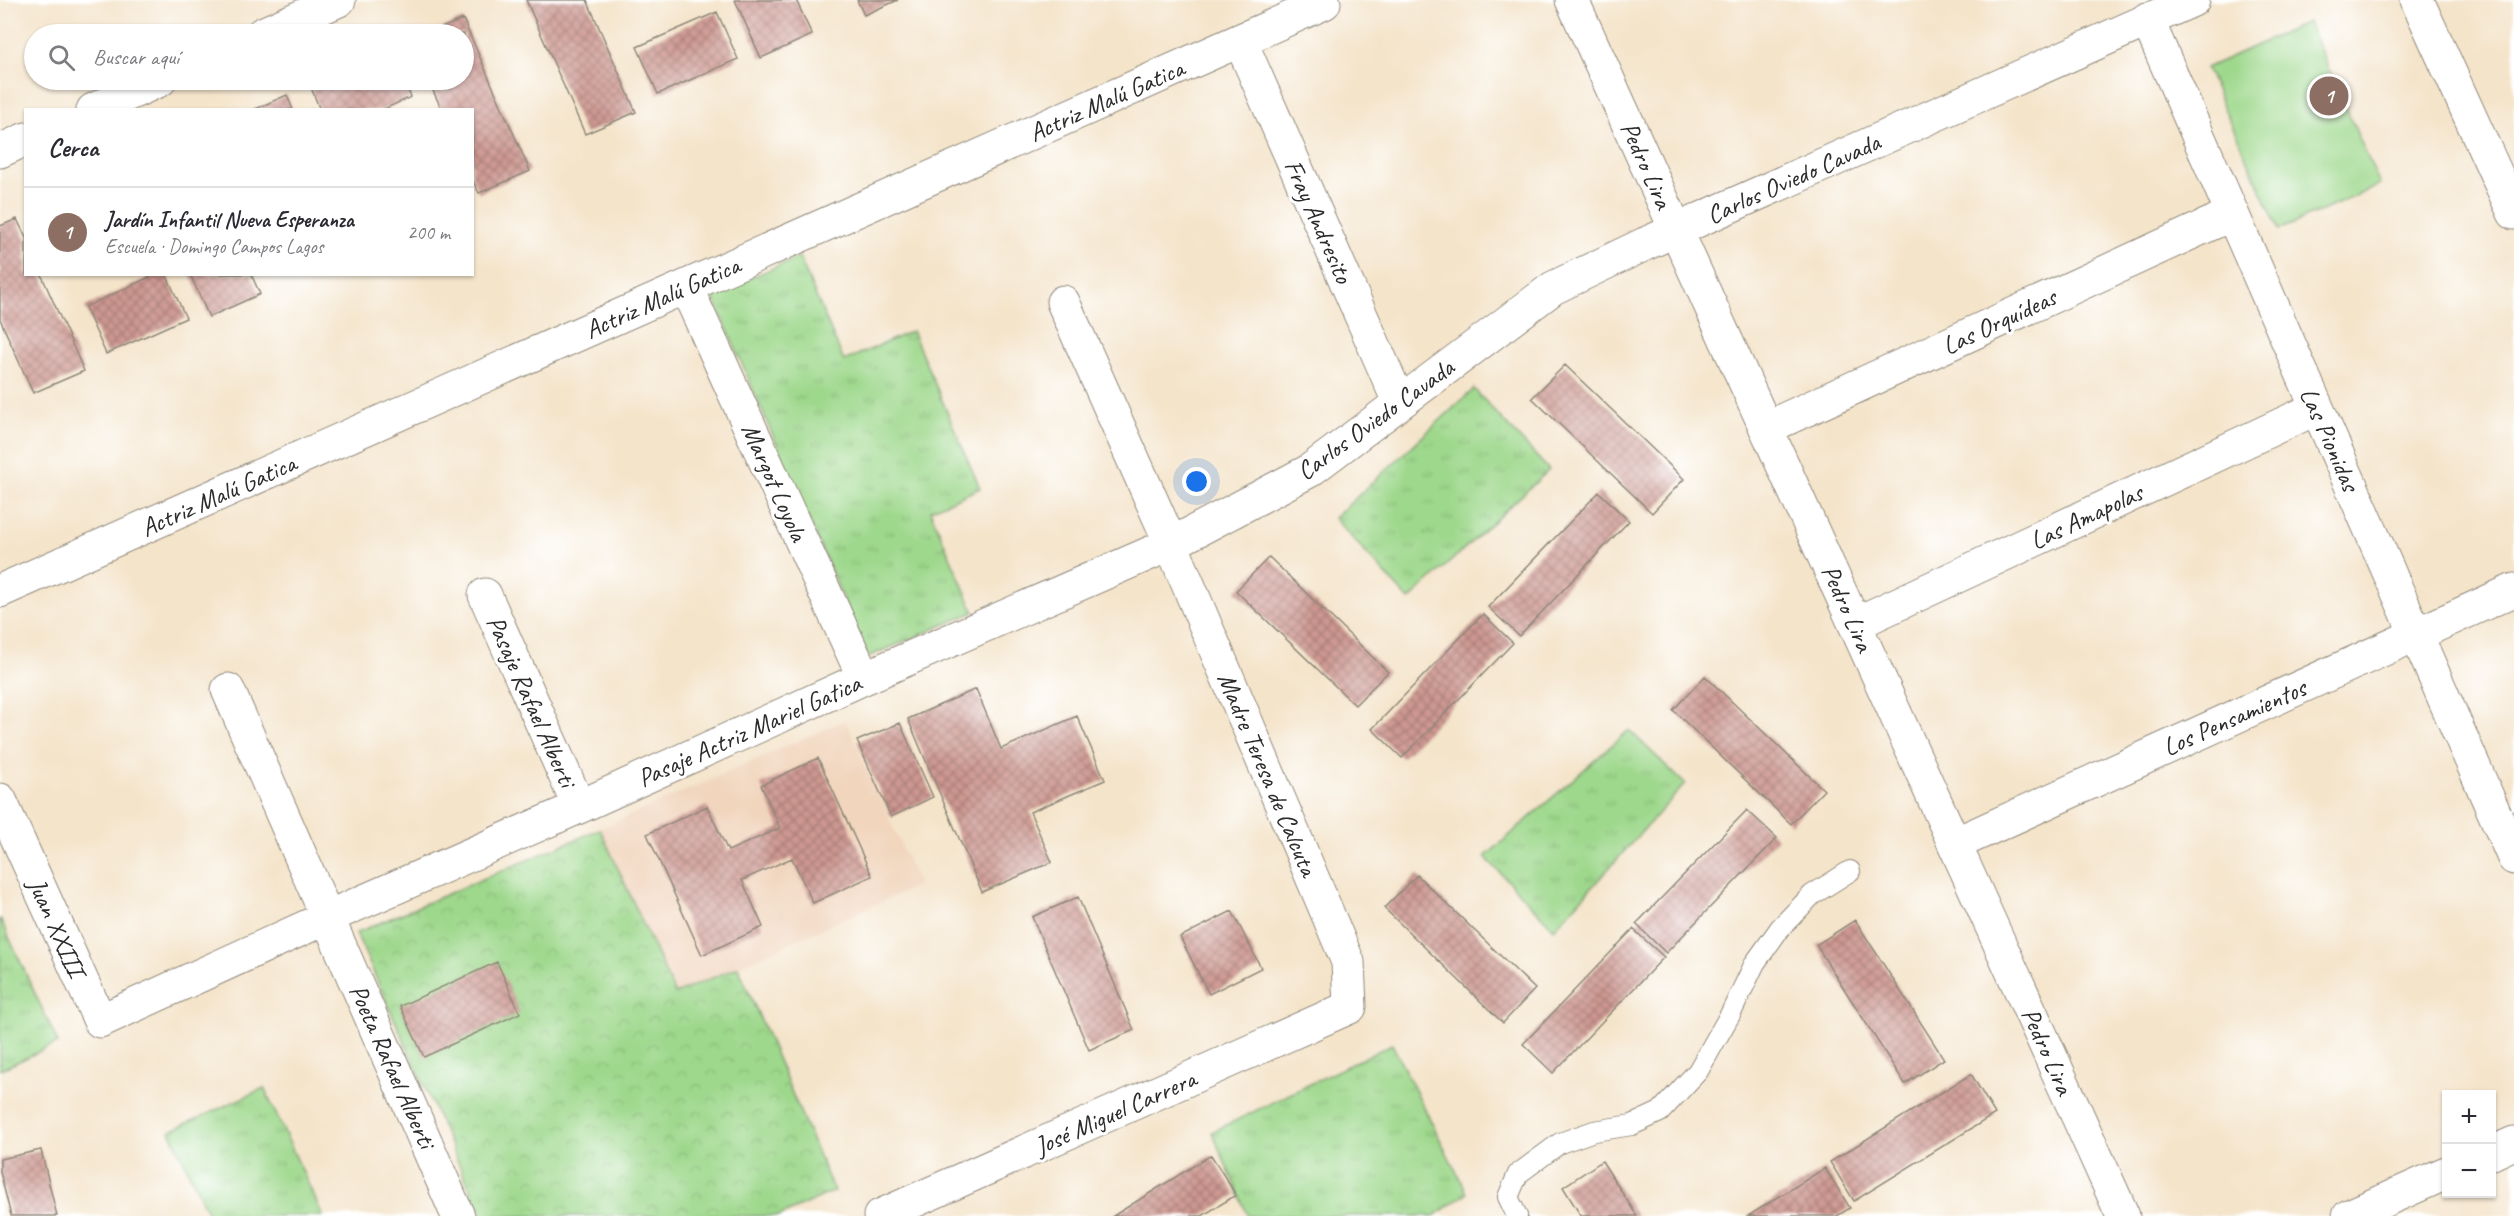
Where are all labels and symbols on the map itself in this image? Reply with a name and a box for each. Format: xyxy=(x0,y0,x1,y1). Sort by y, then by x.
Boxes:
street label: Actriz Malú Gatica xyxy=(1024,51,1191,149)
pin: 1 xyxy=(2310,74,2348,118)
street label: Pedro Lira xyxy=(1613,117,1681,215)
street label: Carlos Oviedo Cavada xyxy=(1701,125,1887,231)
street label: Fray Andresito xyxy=(1277,154,1361,290)
street label: Actriz Malú Gatica xyxy=(580,248,747,346)
street label: Las Orquídeas xyxy=(1937,280,2063,362)
street label: Carlos Oviedo Cavada xyxy=(1290,350,1462,488)
street label: Las Pionidas xyxy=(2292,382,2368,498)
street label: Margot Loyola xyxy=(734,418,816,548)
street label: Actriz Malú Gatica xyxy=(136,446,303,544)
your location xyxy=(1182,467,1211,496)
street label: Las Amapolas xyxy=(2025,475,2150,557)
street label: Pedro Lira xyxy=(1814,560,1882,658)
street label: Pasaje Rafael Alberti xyxy=(479,610,585,795)
street label: Pasaje Actriz Mariel Gatica xyxy=(632,666,868,795)
street label: Madre Teresa de Calcuta xyxy=(1210,667,1326,883)
street label: Los Pensamientos xyxy=(2158,670,2313,764)
street label: Juan XXIII xyxy=(19,871,95,987)
street label: Poeta Rafael Alberti xyxy=(342,979,445,1156)
street label: Pedro Lira xyxy=(2014,1003,2082,1101)
street label: José Miguel Carrera xyxy=(1028,1061,1203,1164)

